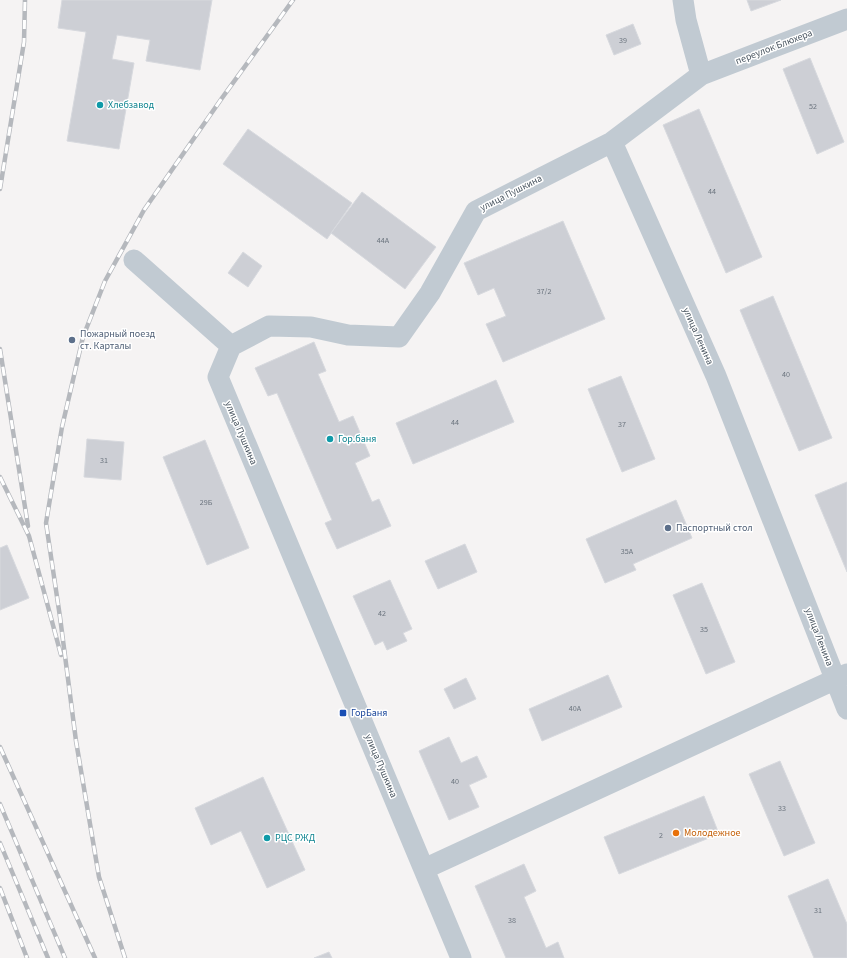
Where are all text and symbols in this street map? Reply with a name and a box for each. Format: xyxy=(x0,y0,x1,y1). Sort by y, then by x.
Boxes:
street label: переулок Блюхера xyxy=(734,26,814,68)
house number: 39 xyxy=(619,35,627,46)
place label: Хлебзавод xyxy=(108,98,155,112)
marker: Хлебзавод xyxy=(95,100,105,110)
house number: 52 xyxy=(809,101,817,112)
street label: улица Пушкина xyxy=(477,171,545,215)
house number: 44 xyxy=(708,186,716,197)
house number: 44А xyxy=(377,235,390,246)
house number: 37/2 xyxy=(537,286,551,297)
street label: улица Ленина xyxy=(679,305,717,367)
place label: Пожарный поезд ст. Карталы xyxy=(80,327,156,353)
marker: Пожарный поезд ст. Карталы xyxy=(67,335,77,345)
house number: 40 xyxy=(782,369,790,380)
street label: улица Пушкина xyxy=(221,399,261,467)
house number: 44 xyxy=(451,417,459,428)
house number: 37 xyxy=(618,419,626,430)
place label: Гор.баня xyxy=(338,432,376,446)
marker: Гор.баня xyxy=(325,434,335,444)
house number: 31 xyxy=(100,455,108,466)
house number: 29Б xyxy=(200,497,213,508)
place label: Паспортный стол xyxy=(676,521,753,535)
marker: Паспортный стол xyxy=(663,523,673,533)
house number: 35А xyxy=(621,546,634,557)
street label: улица Ленина xyxy=(801,606,837,668)
house number: 42 xyxy=(378,608,386,619)
house number: 35 xyxy=(700,624,708,635)
house number: 40А xyxy=(569,703,582,714)
place label: ГорБаня xyxy=(351,706,388,720)
marker: ГорБаня xyxy=(338,708,348,718)
street label: улица Пушкина xyxy=(361,732,401,800)
house number: 40 xyxy=(451,776,459,787)
house number: 33 xyxy=(778,803,786,814)
place label: Молодежное xyxy=(684,826,741,840)
marker: Молодежное xyxy=(671,828,681,838)
house number: 2 xyxy=(659,830,663,841)
place label: РЦС РЖД xyxy=(275,831,316,845)
marker: РЦС РЖД xyxy=(262,833,272,843)
house number: 31 xyxy=(814,905,822,916)
house number: 38 xyxy=(508,915,516,926)

